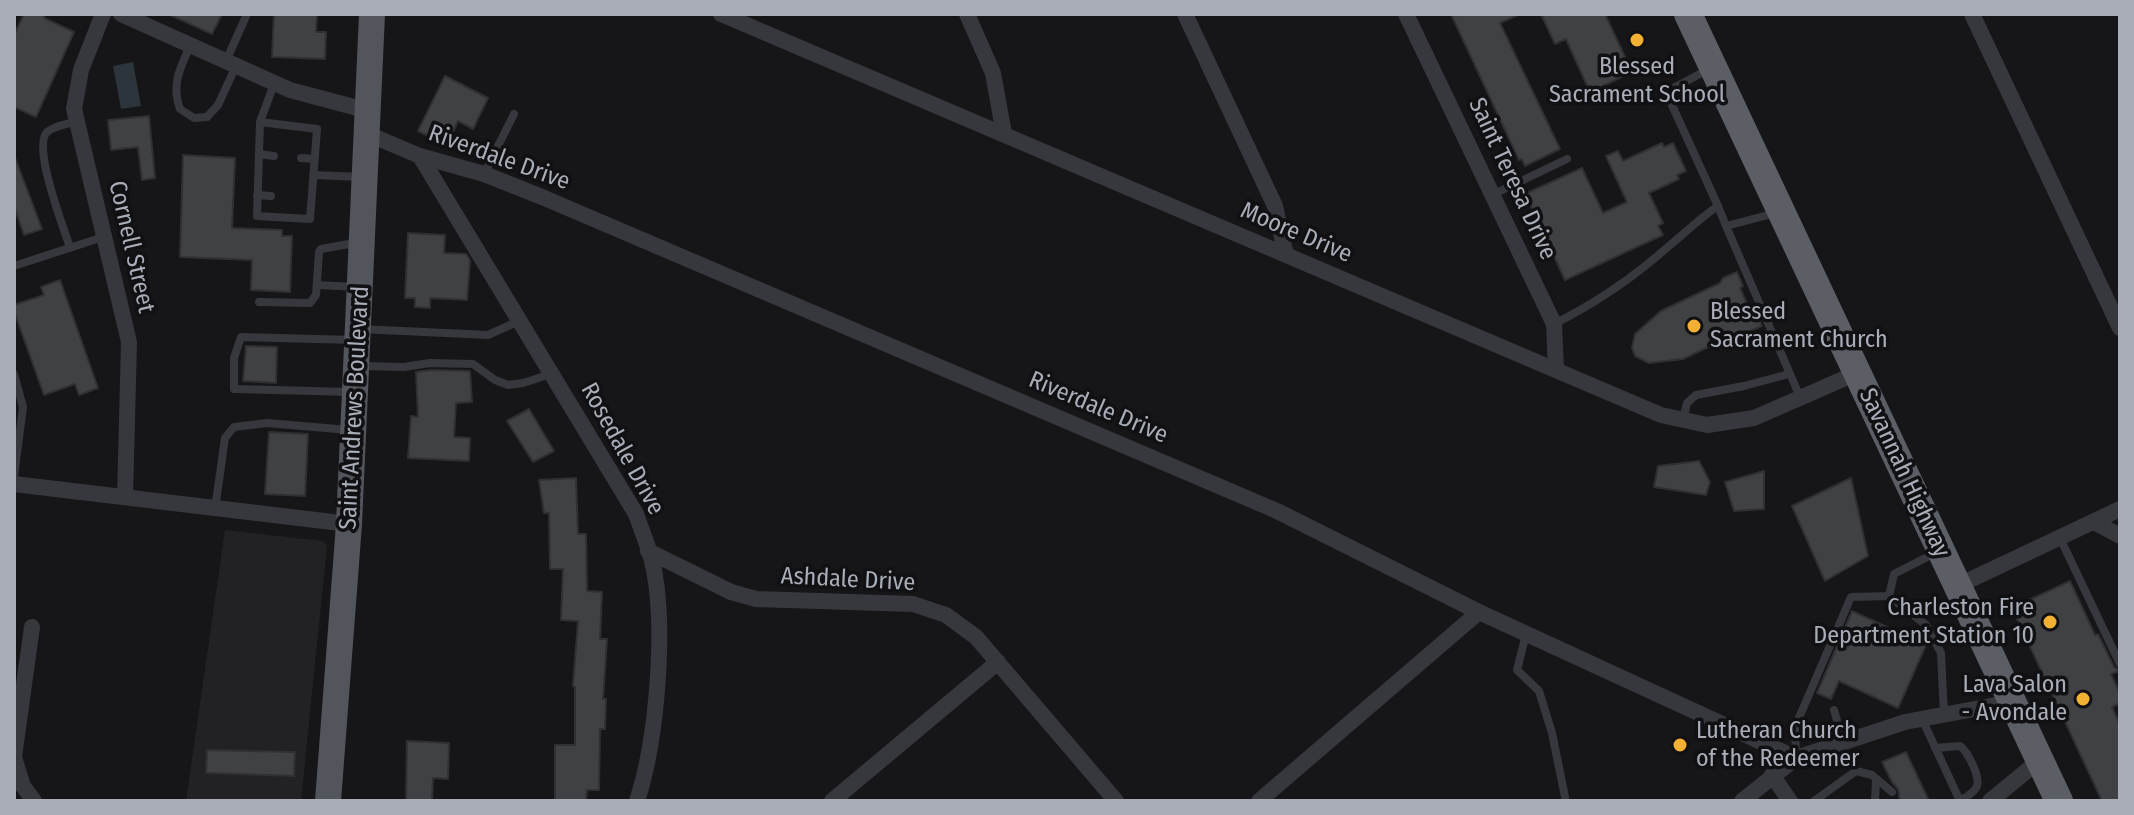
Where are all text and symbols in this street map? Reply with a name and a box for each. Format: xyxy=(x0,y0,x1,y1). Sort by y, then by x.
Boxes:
marker: Blessed Sacrament School xyxy=(1628,31,1646,49)
place label: Blessed Sacrament School xyxy=(1549,53,1725,109)
street label: Saint Teresa Drive xyxy=(1462,93,1562,265)
street label: Riverdale Drive xyxy=(424,119,574,197)
street label: Cornell Street xyxy=(102,178,160,316)
street label: Moore Drive xyxy=(1236,197,1356,269)
street label: Saint Andrews Boulevard xyxy=(334,285,376,531)
place label: Blessed Sacrament Church xyxy=(1710,298,1888,354)
marker: Blessed Sacrament Church xyxy=(1685,317,1703,335)
street label: Riverdale Drive xyxy=(1024,366,1172,450)
street label: Rosedale Drive xyxy=(574,378,670,520)
street label: Savannah Highway xyxy=(1852,384,1956,562)
street label: Ashdale Drive xyxy=(780,562,916,598)
place label: Charleston Fire Department Station 10 xyxy=(1813,594,2034,650)
marker: Charleston Fire Department Station 10 xyxy=(2041,613,2059,631)
place label: Lava Salon - Avondale xyxy=(1962,671,2067,727)
marker: Lava Salon - Avondale xyxy=(2074,690,2092,708)
place label: Lutheran Church of the Redeemer xyxy=(1696,717,1859,773)
marker: Lutheran Church of the Redeemer xyxy=(1671,736,1689,754)

